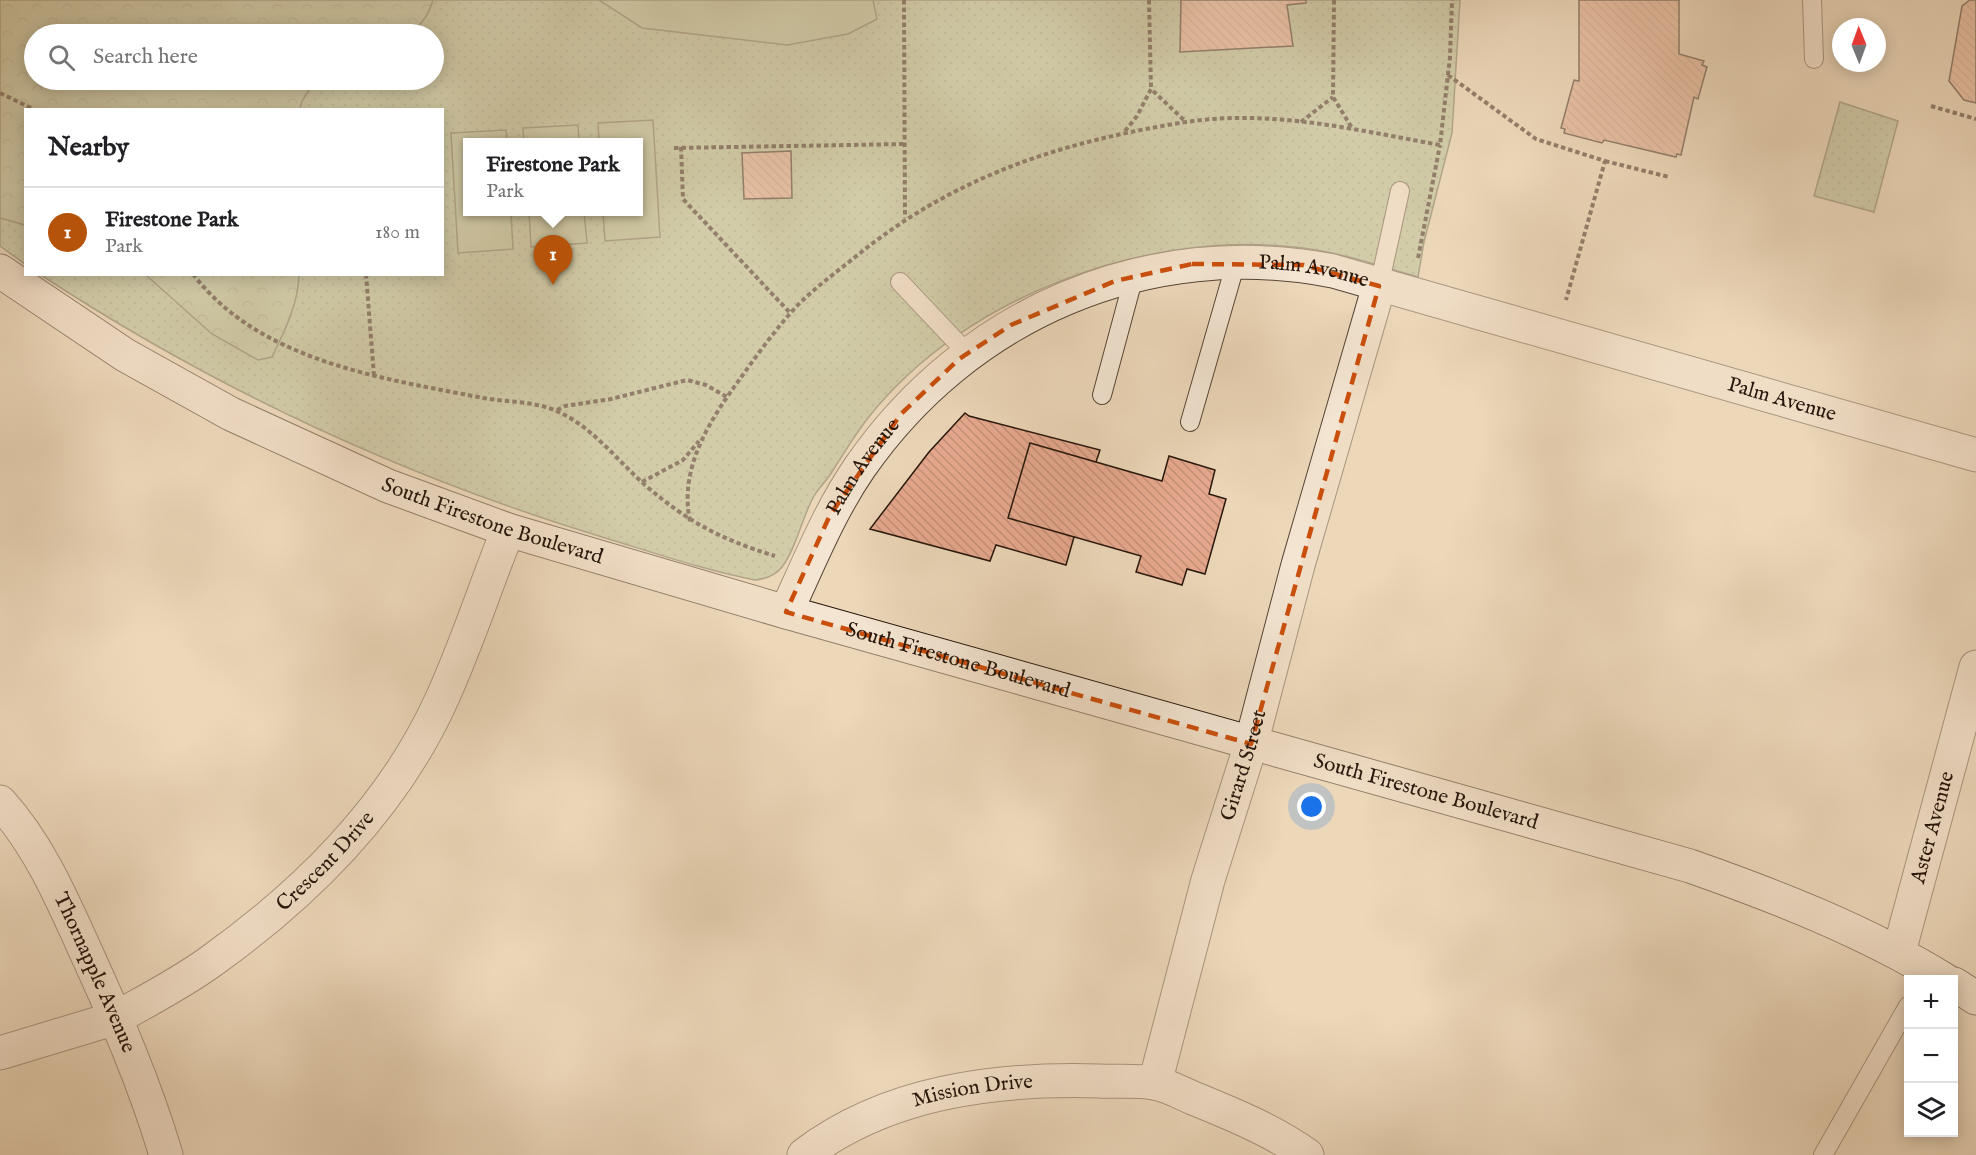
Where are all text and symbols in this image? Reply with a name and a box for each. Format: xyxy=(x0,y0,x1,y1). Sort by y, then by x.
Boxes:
north arrow xyxy=(1832,18,1886,72)
search box xyxy=(24,24,444,90)
icon: search xyxy=(45,41,78,74)
text: Search here xyxy=(93,43,198,71)
text: Nearby xyxy=(48,131,129,164)
popup xyxy=(463,138,643,216)
text: Firestone Park xyxy=(486,151,620,179)
text: Park xyxy=(486,179,524,204)
text: Firestone Park xyxy=(105,206,239,234)
text: 1 xyxy=(64,220,71,245)
text: 180 m xyxy=(375,220,420,245)
text: Park xyxy=(105,234,143,259)
pin: 1 xyxy=(534,236,572,285)
street label: Palm Avenue xyxy=(1258,249,1372,294)
street label: Palm Avenue xyxy=(1724,371,1840,428)
street label: Palm Avenue xyxy=(820,412,906,520)
street label: South Firestone Boulevard xyxy=(377,471,607,571)
street label: South Firestone Boulevard xyxy=(843,616,1074,705)
street label: Girard Street xyxy=(1214,707,1273,824)
street label: South Firestone Boulevard xyxy=(1311,747,1542,836)
street label: Aster Avenue xyxy=(1904,768,1961,887)
your location xyxy=(1297,792,1326,821)
street label: Crescent Drive xyxy=(270,806,381,918)
street label: Thornapple Avenue xyxy=(47,888,142,1057)
map controls xyxy=(1904,975,1958,1137)
button: + xyxy=(1904,975,1958,1029)
button: − xyxy=(1904,1029,1958,1083)
street label: Mission Drive xyxy=(909,1068,1034,1114)
button: layers xyxy=(1904,1083,1958,1137)

